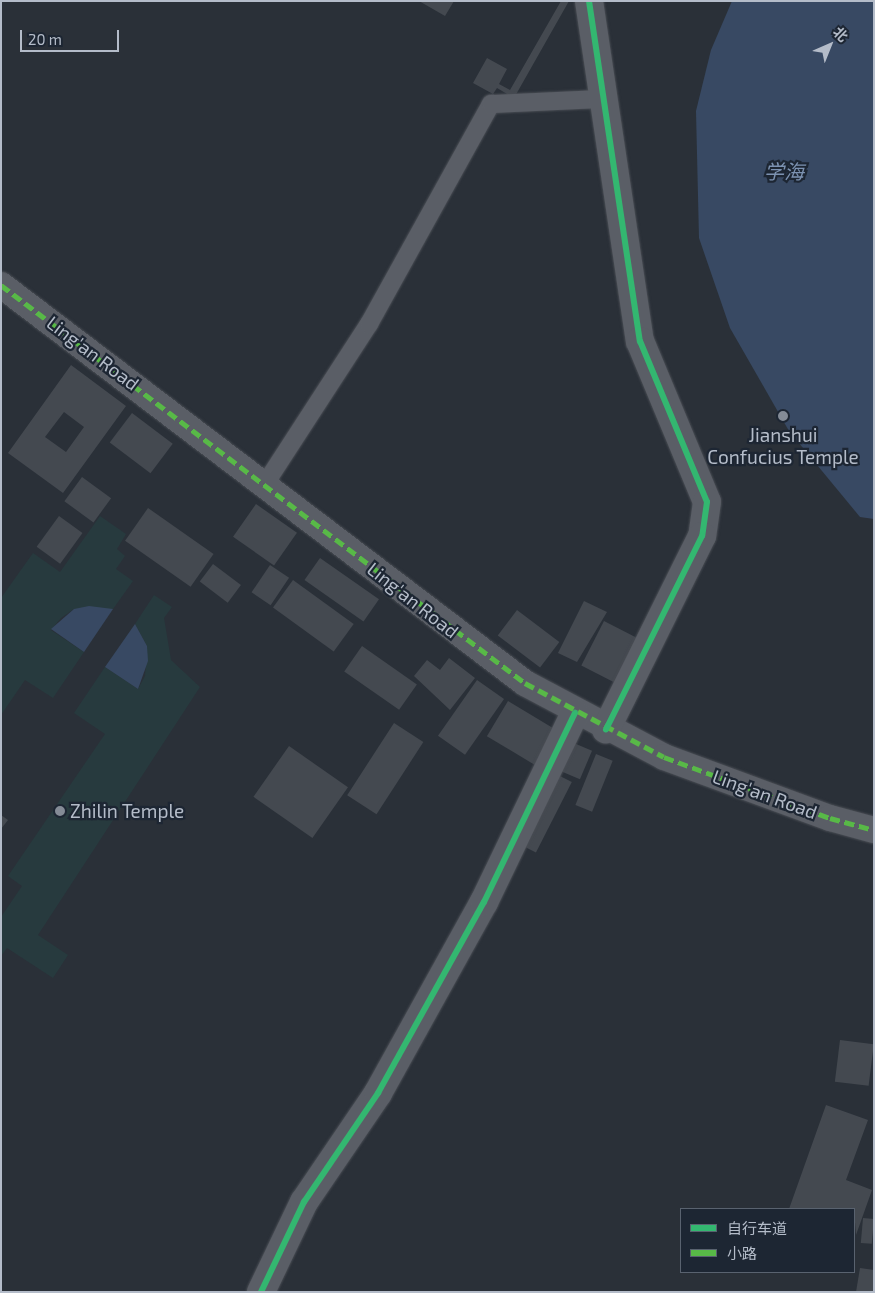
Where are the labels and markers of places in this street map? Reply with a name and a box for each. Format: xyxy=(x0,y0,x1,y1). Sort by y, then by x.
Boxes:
marker: Jianshui Confucius Temple xyxy=(777,410,789,422)
place label: Jianshui Confucius Temple xyxy=(707,424,859,468)
place label: Zhilin Temple xyxy=(70,800,185,822)
marker: Zhilin Temple xyxy=(54,805,66,817)

